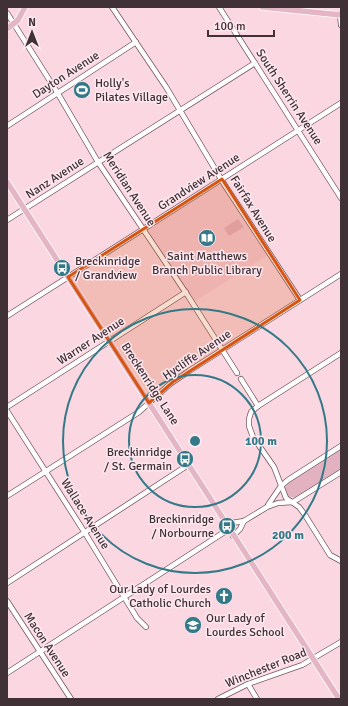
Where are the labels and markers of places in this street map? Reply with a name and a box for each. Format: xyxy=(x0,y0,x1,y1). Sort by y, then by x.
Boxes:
place label: Holly's Pilates Village xyxy=(95,76,168,105)
sports icon: Holly's Pilates Village xyxy=(72,80,92,100)
library icon: Saint Matthews Branch Public Library xyxy=(197,228,217,248)
place label: Saint Matthews Branch Public Library xyxy=(152,249,262,278)
place label: Breckinridge / Grandview xyxy=(75,254,140,283)
bus stop icon: Breckinridge / Grandview xyxy=(52,258,72,278)
centre of rings xyxy=(188,434,202,448)
place label: Breckinridge / St. Germain xyxy=(104,445,172,474)
bus stop icon: Breckinridge / St. Germain xyxy=(175,449,195,469)
place label: Breckinridge / Norbourne xyxy=(149,512,214,541)
bus stop icon: Breckinridge / Norbourne xyxy=(217,516,237,536)
place label: Our Lady of Lourdes Catholic Church xyxy=(109,582,211,611)
church icon: Our Lady of Lourdes Catholic Church xyxy=(214,586,234,606)
place label: Our Lady of Lourdes School xyxy=(206,611,285,640)
school or university icon: Our Lady of Lourdes School xyxy=(183,615,203,635)

